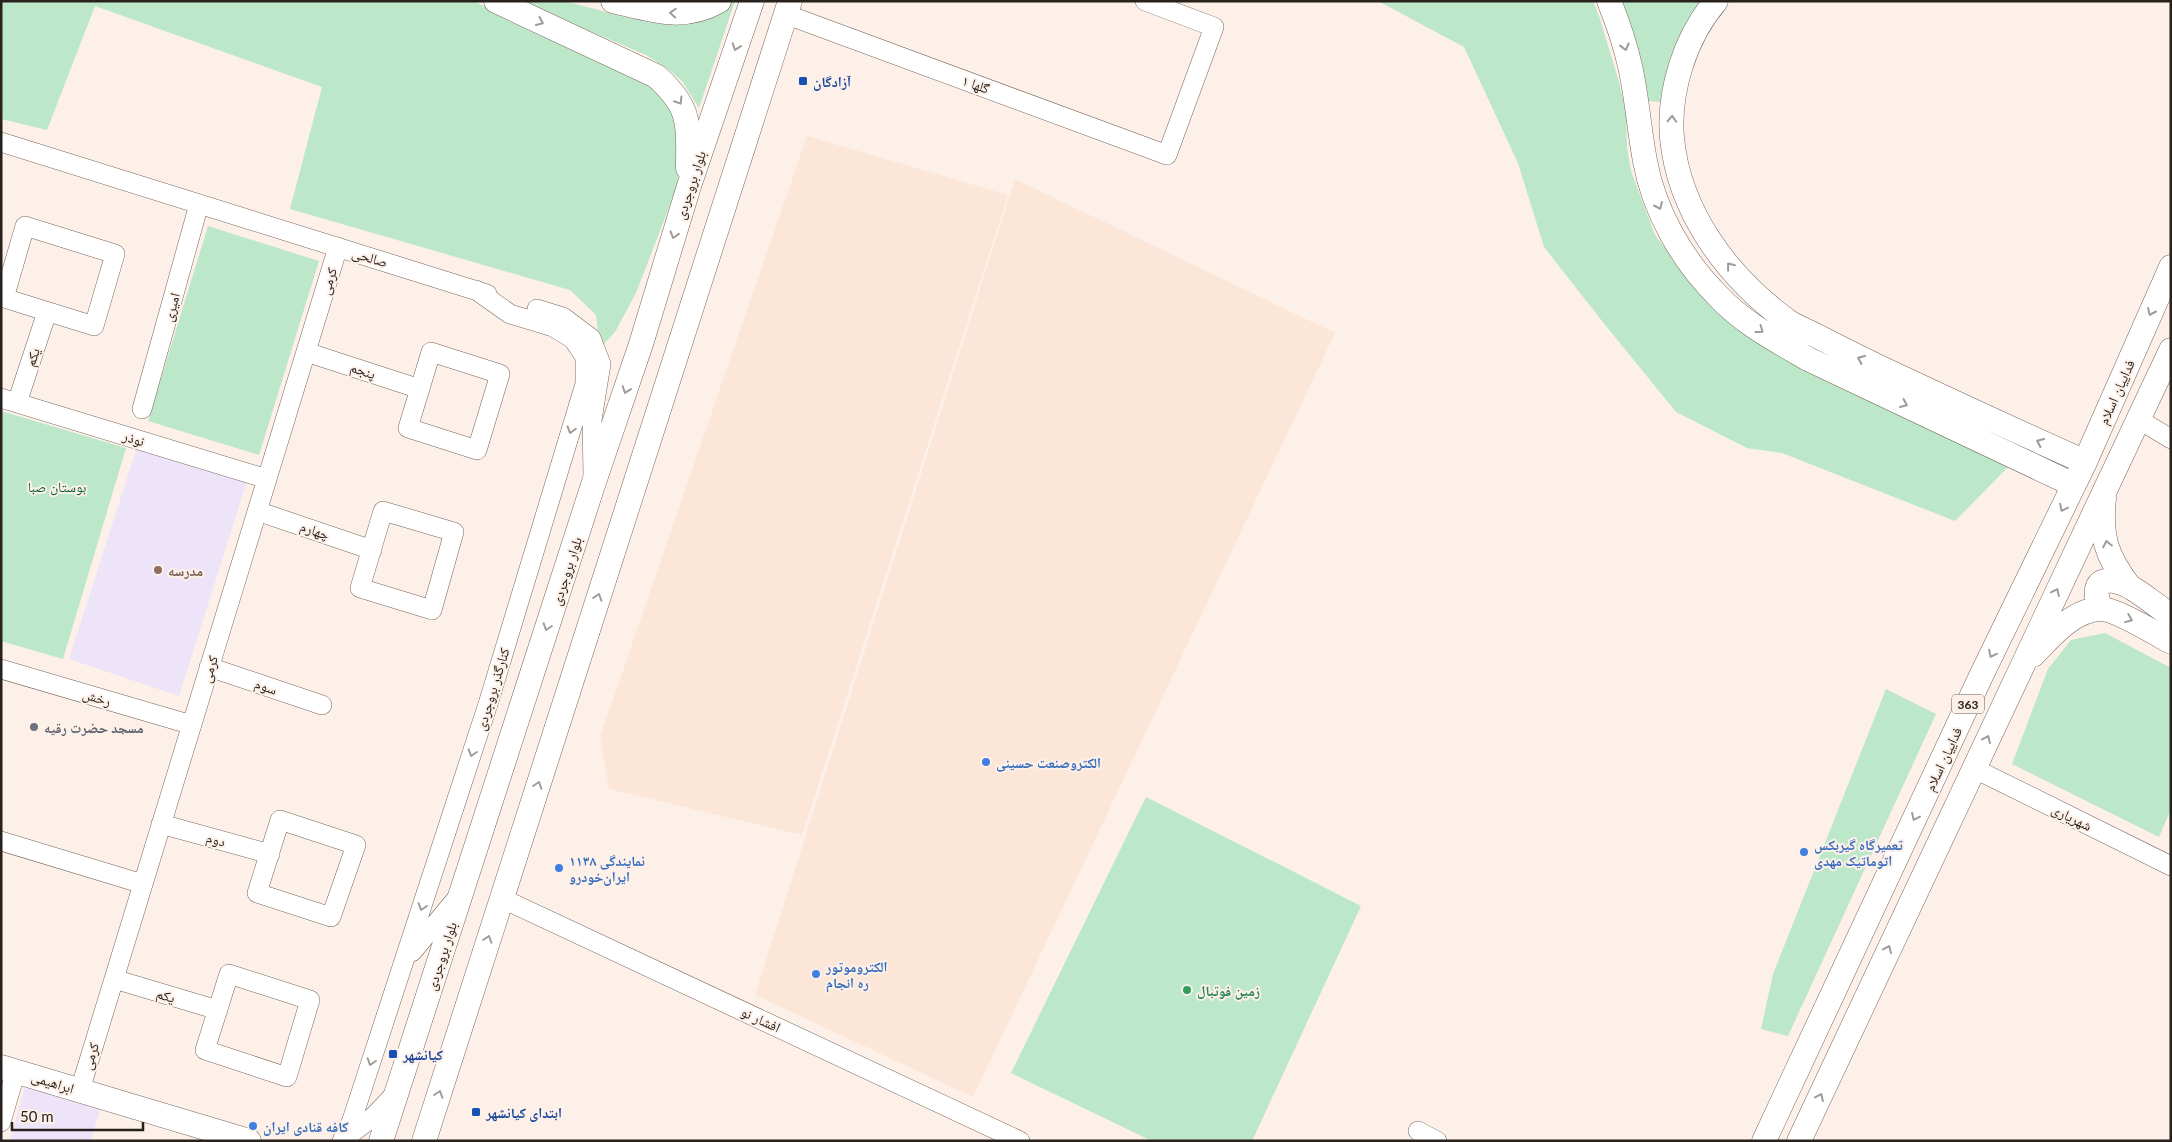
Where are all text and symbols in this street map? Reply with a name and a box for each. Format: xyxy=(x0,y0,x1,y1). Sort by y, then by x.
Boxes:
one-way arrow xyxy=(669,8,677,18)
one-way arrow xyxy=(535,15,544,26)
one-way arrow xyxy=(732,43,742,51)
one-way arrow xyxy=(1620,43,1630,51)
street label: گلها ۱ xyxy=(960,71,992,97)
place label: آزادگان xyxy=(813,73,851,91)
marker: آزادگان xyxy=(797,75,809,87)
one-way arrow xyxy=(673,95,682,104)
one-way arrow xyxy=(1666,115,1677,123)
street label: بلوار بروجردی xyxy=(671,148,710,222)
one-way arrow xyxy=(1652,201,1663,210)
one-way arrow xyxy=(670,230,680,238)
street label: صالحی xyxy=(350,244,390,271)
one-way arrow xyxy=(1726,263,1735,272)
street label: کرمی xyxy=(316,265,341,297)
street label: امیری xyxy=(159,291,184,324)
one-way arrow xyxy=(2147,307,2158,316)
one-way arrow xyxy=(1754,324,1764,333)
street label: یکم xyxy=(21,345,45,369)
one-way arrow xyxy=(1857,354,1866,365)
street label: فداییان اسلام xyxy=(2094,357,2140,428)
street label: پنجم xyxy=(348,358,378,384)
one-way arrow xyxy=(621,385,631,394)
one-way arrow xyxy=(1899,398,1908,409)
street label: نوذر xyxy=(120,426,147,450)
one-way arrow xyxy=(567,426,577,434)
one-way arrow xyxy=(2037,438,2046,448)
park label: بوستان صبا xyxy=(28,478,86,496)
one-way arrow xyxy=(2059,503,2069,512)
street label: چهارم xyxy=(297,517,332,545)
street label: بلوار بروجردی xyxy=(547,534,586,608)
one-way arrow xyxy=(2102,540,2112,549)
place label: مدرسه xyxy=(168,562,203,579)
marker: مدرسه xyxy=(152,564,164,576)
one-way arrow xyxy=(2050,588,2060,597)
one-way arrow xyxy=(593,593,603,601)
one-way arrow xyxy=(2124,613,2133,624)
one-way arrow xyxy=(543,623,553,631)
street label: کنارگذر بروجردی xyxy=(471,646,514,733)
one-way arrow xyxy=(1988,649,1998,658)
street label: کرمی xyxy=(197,653,222,685)
street label: سوم xyxy=(252,674,279,700)
street label: رخش xyxy=(81,685,113,710)
road number: 363 xyxy=(1952,694,1984,714)
place label: مسجد حضرت رقیه xyxy=(44,719,144,736)
marker: مسجد حضرت رقیه xyxy=(28,721,40,733)
street label: فداییان اسلام xyxy=(1921,724,1967,795)
one-way arrow xyxy=(1980,735,1991,744)
one-way arrow xyxy=(468,748,478,757)
place label: الکتروصنعت حسینی xyxy=(996,754,1101,772)
marker: الکتروصنعت حسینی xyxy=(980,756,992,768)
one-way arrow xyxy=(532,781,542,789)
street label: شهریاری xyxy=(2049,800,2095,835)
one-way arrow xyxy=(1911,812,1922,821)
street label: دوم xyxy=(204,828,228,852)
place label: تعمیرگاه گیربکس اتوماتیک مهدی xyxy=(1814,836,1903,870)
marker: تعمیرگاه گیربکس اتوماتیک مهدی xyxy=(1798,846,1810,858)
place label: نمایندگی ۱۱۳۸ ایران‌خودرو xyxy=(569,852,645,886)
marker: نمایندگی ۱۱۳۸ ایران‌خودرو xyxy=(553,862,565,874)
one-way arrow xyxy=(417,903,427,911)
street label: بلوار بروجردی xyxy=(422,919,461,993)
one-way arrow xyxy=(483,936,493,944)
one-way arrow xyxy=(1882,945,1893,954)
place label: الکتروموتور ره انجام xyxy=(825,958,887,993)
marker: الکتروموتور ره انجام xyxy=(810,968,822,980)
place label: زمین فوتبال xyxy=(1197,982,1260,1000)
street label: یکم xyxy=(154,984,178,1008)
marker: زمین فوتبال xyxy=(1181,984,1193,996)
street label: افشار نو xyxy=(738,1003,783,1036)
street label: کرمی xyxy=(78,1040,103,1072)
place label: کیانشهر xyxy=(402,1046,443,1064)
marker: کیانشهر xyxy=(387,1048,399,1060)
one-way arrow xyxy=(367,1057,377,1066)
street label: ابراهیمی xyxy=(29,1067,76,1097)
one-way arrow xyxy=(433,1091,443,1099)
one-way arrow xyxy=(1813,1093,1823,1102)
scale bar xyxy=(12,1100,144,1132)
place label: ابتدای کیانشهر xyxy=(485,1104,562,1122)
marker: ابتدای کیانشهر xyxy=(470,1106,482,1118)
text: 50 m xyxy=(20,1107,54,1125)
place label: کافه قنادی ایران xyxy=(263,1118,348,1136)
marker: کافه قنادی ایران xyxy=(247,1120,259,1132)

